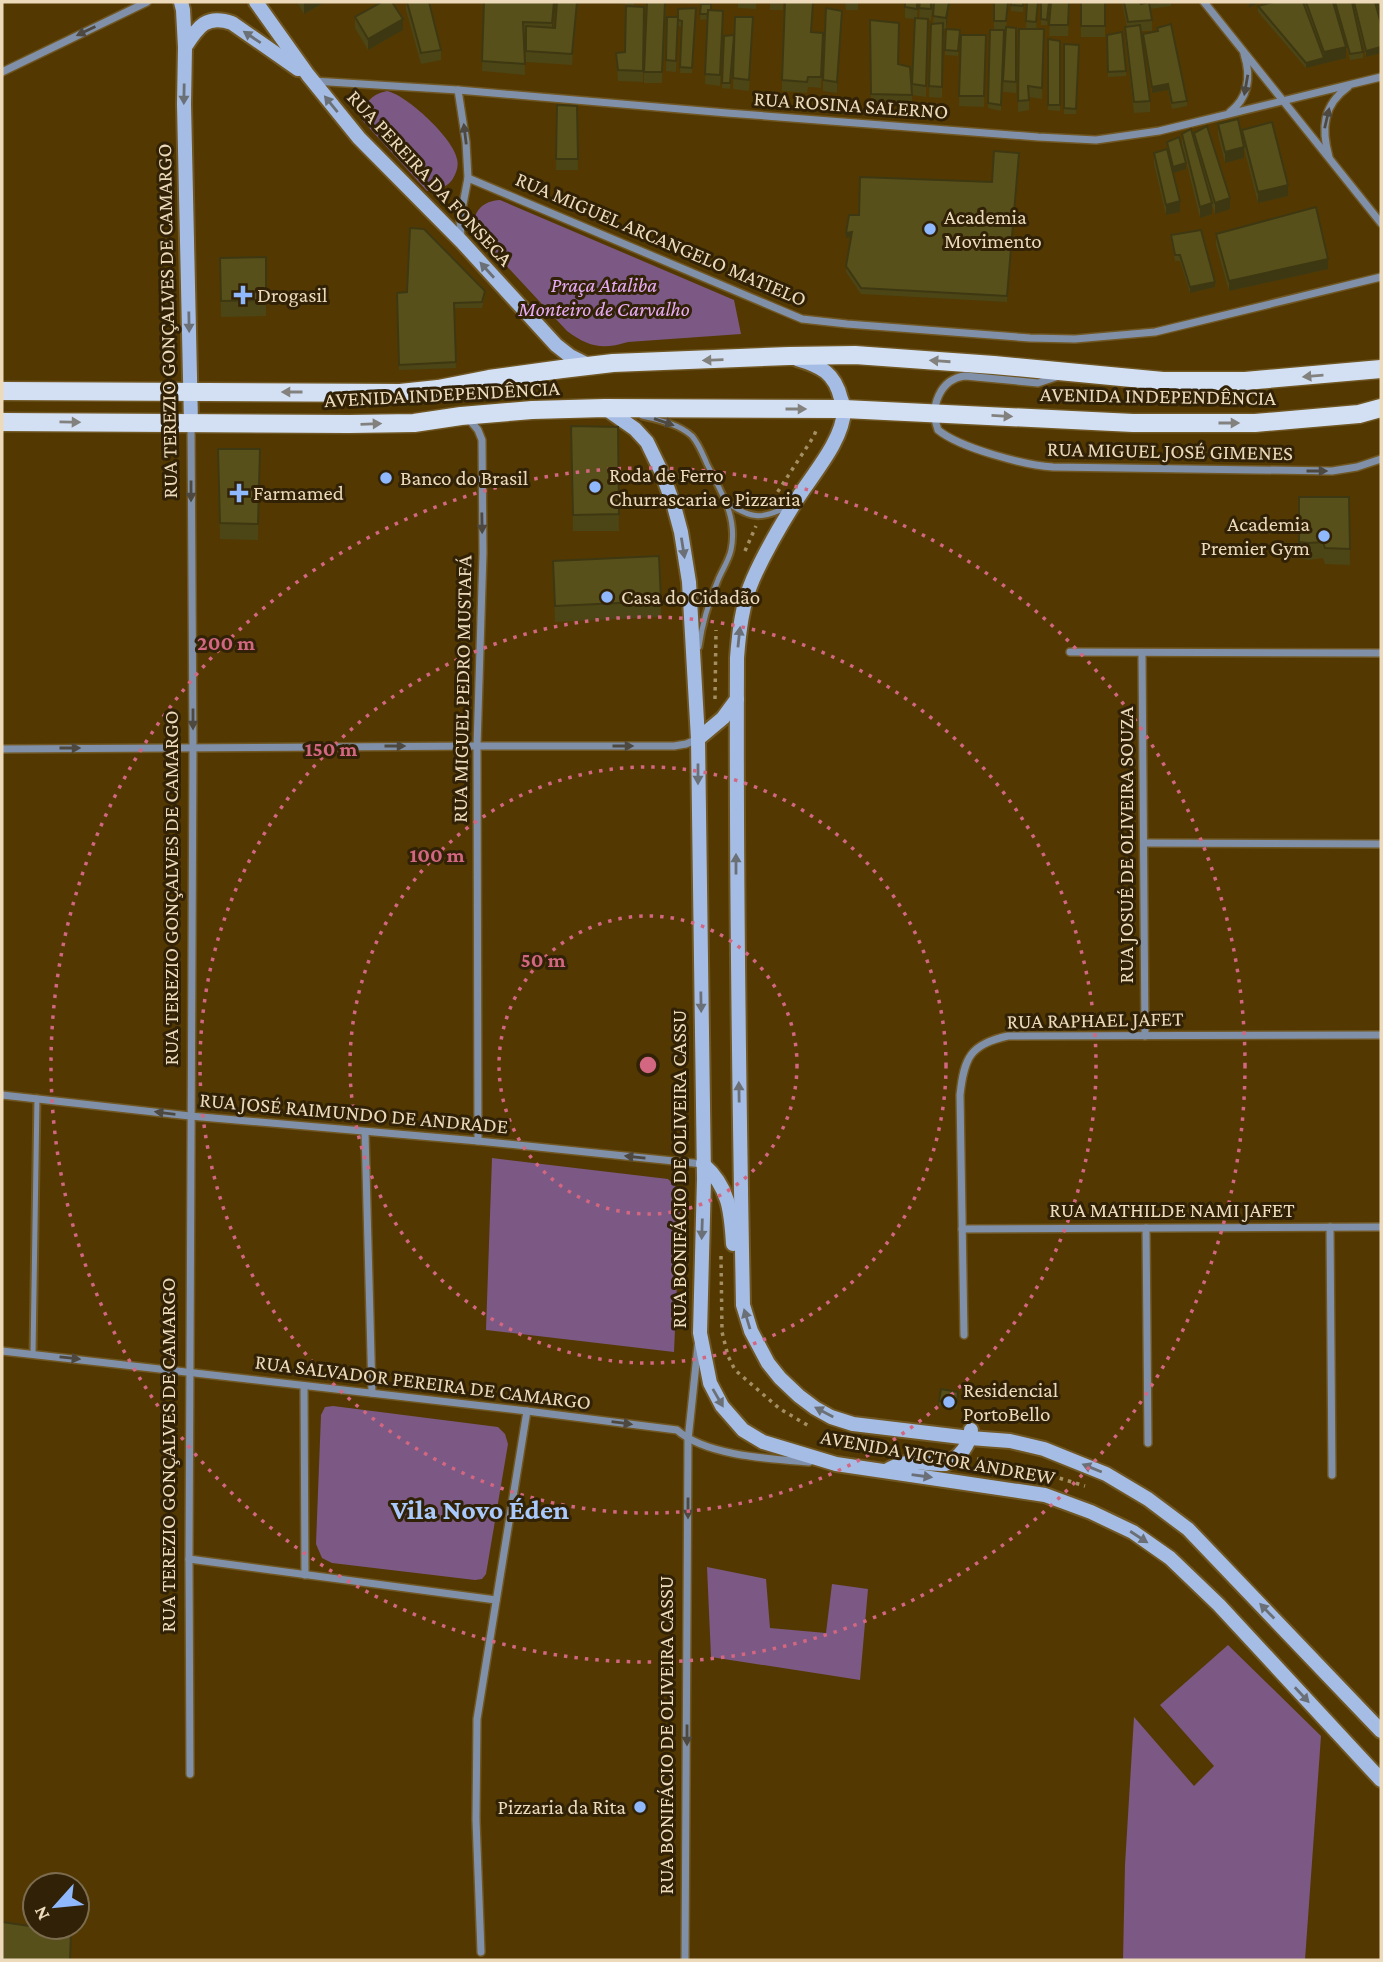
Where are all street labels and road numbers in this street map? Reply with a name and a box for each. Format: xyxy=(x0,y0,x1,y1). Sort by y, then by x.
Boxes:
street label: RUA PEREIRA DA FONSECA xyxy=(342,85,518,271)
street label: RUA ROSINA SALERNO xyxy=(753,86,949,124)
street label: RUA TEREZIO GONÇALVES DE CAMARGO xyxy=(152,143,182,499)
street label: RUA MIGUEL ARCANGELO MATIELO xyxy=(512,167,810,311)
street label: AVENIDA INDEPENDÊNCIA xyxy=(323,376,561,412)
street label: AVENIDA INDEPENDÊNCIA xyxy=(1040,382,1276,410)
street label: RUA MIGUEL JOSÉ GIMENES xyxy=(1047,437,1293,465)
street label: RUA MIGUEL PEDRO MUSTAFÁ xyxy=(448,555,476,823)
street label: RUA JOSUÉ DE OLIVEIRA SOUZA xyxy=(1114,707,1138,983)
street label: RUA TEREZIO GONÇALVES DE CAMARGO xyxy=(159,710,183,1066)
street label: RUA RAPHAEL JAFET xyxy=(1006,1006,1184,1034)
street label: RUA BONIFÁCIO DE OLIVEIRA CASSU xyxy=(667,1010,691,1328)
street label: RUA JOSÉ RAIMUNDO DE ANDRADE xyxy=(199,1088,509,1138)
street label: RUA MATHILDE NAMI JAFET xyxy=(1049,1198,1295,1222)
street label: RUA TEREZIO GONÇALVES DE CAMARGO xyxy=(156,1277,180,1633)
street label: RUA SALVADOR PEREIRA DE CAMARGO xyxy=(254,1349,592,1415)
street label: AVENIDA VICTOR ANDREW xyxy=(819,1424,1058,1490)
street label: RUA BONIFÁCIO DE OLIVEIRA CASSU xyxy=(654,1576,678,1894)

